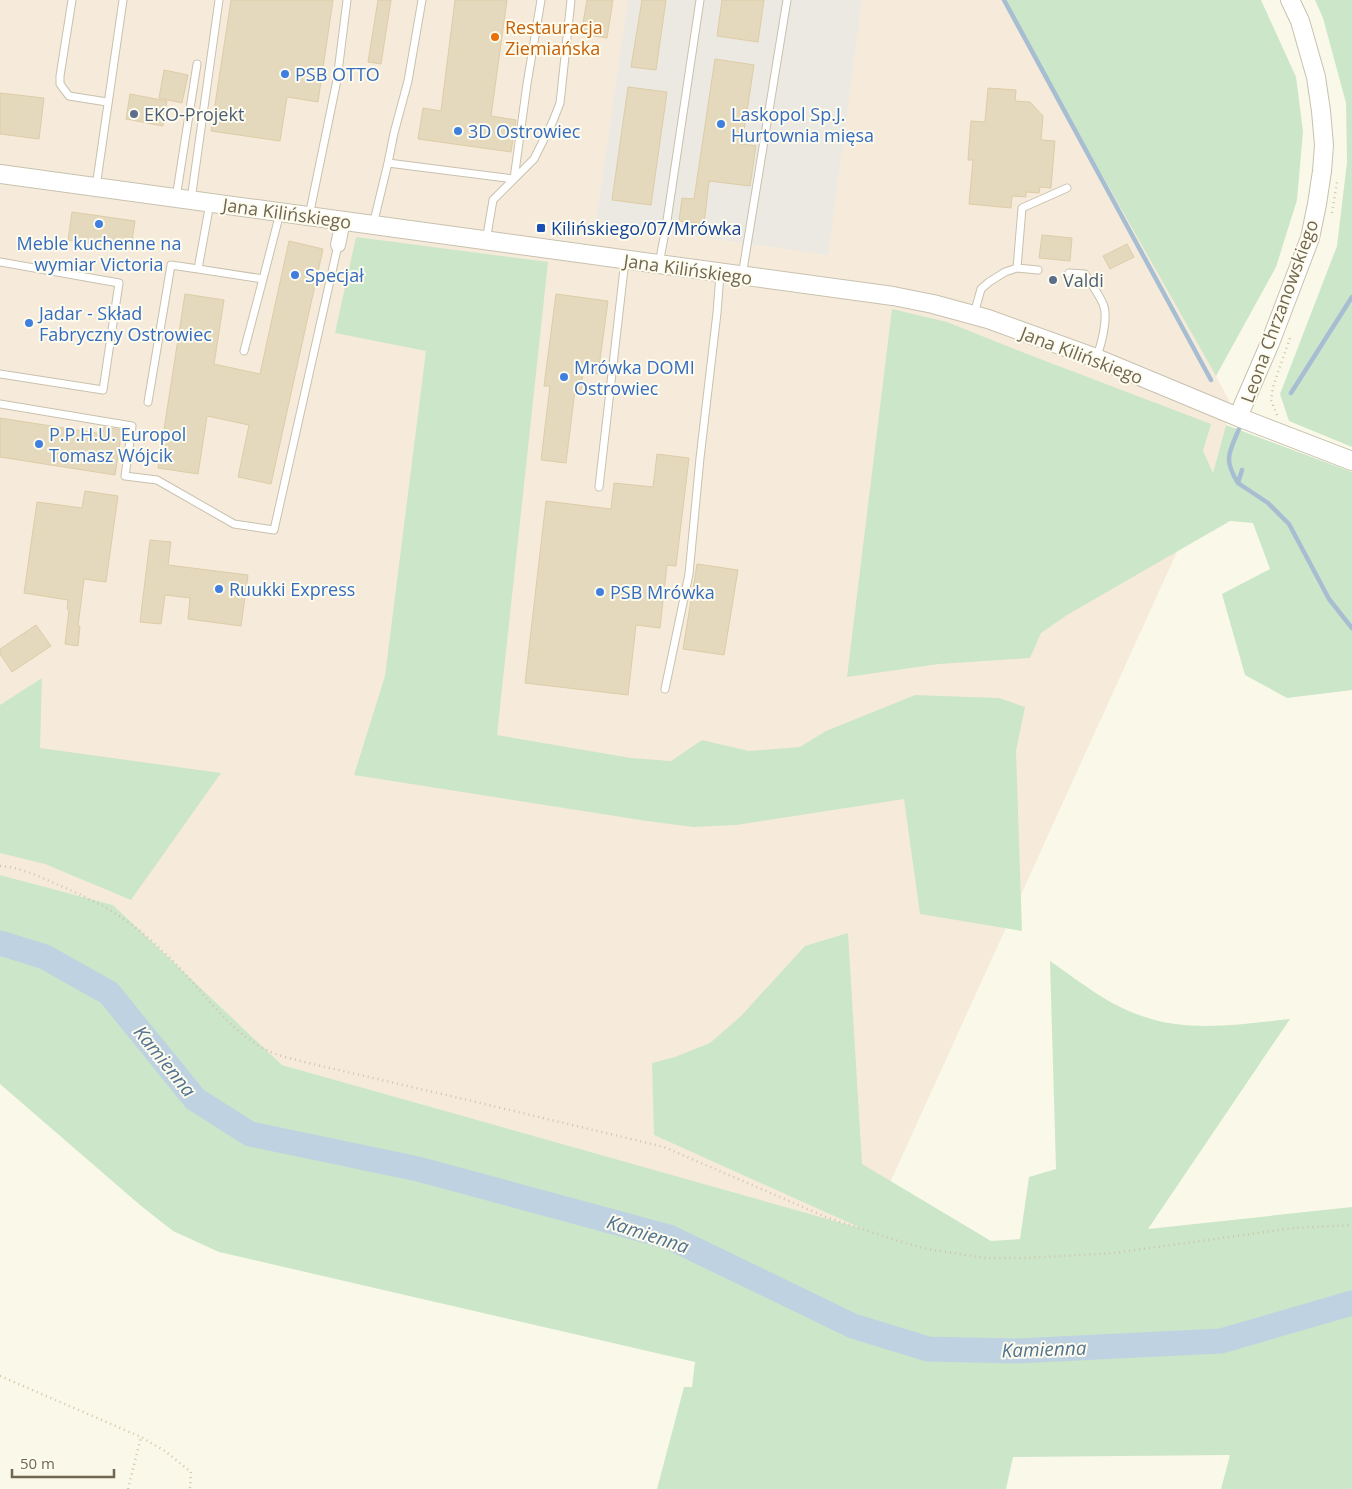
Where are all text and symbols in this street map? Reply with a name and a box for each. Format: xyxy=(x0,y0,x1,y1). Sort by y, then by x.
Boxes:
place label: Restauracja Ziemiańska xyxy=(505,15,603,60)
marker: Restauracja Ziemiańska xyxy=(489,31,501,43)
place label: PSB OTTO xyxy=(295,62,380,86)
marker: PSB OTTO xyxy=(279,68,291,80)
place label: EKO-Projekt xyxy=(144,102,244,126)
place label: Laskopol Sp.J. Hurtownia mięsa xyxy=(731,102,874,147)
marker: EKO-Projekt xyxy=(128,108,140,120)
marker: Laskopol Sp.J. Hurtownia mięsa xyxy=(715,118,727,130)
place label: 3D Ostrowiec xyxy=(468,119,581,143)
marker: 3D Ostrowiec xyxy=(452,125,464,137)
street label: Jana Kilińskiego xyxy=(219,192,353,234)
place label: Kilińskiego/07/Mrówka xyxy=(551,216,742,240)
street label: Leona Chrzanowskiego xyxy=(1235,216,1323,406)
marker: Meble kuchenne na wymiar Victoria xyxy=(93,218,105,230)
marker: Kilińskiego/07/Mrówka xyxy=(535,222,547,234)
place label: Meble kuchenne na wymiar Victoria xyxy=(17,231,181,276)
street label: Jana Kilińskiego xyxy=(620,248,754,290)
place label: Specjał xyxy=(305,263,364,287)
place label: Valdi xyxy=(1063,268,1104,292)
marker: Specjał xyxy=(289,269,301,281)
marker: Valdi xyxy=(1047,274,1059,286)
place label: Jadar - Skład Fabryczny Ostrowiec xyxy=(37,301,212,346)
marker: Jadar - Skład Fabryczny Ostrowiec xyxy=(23,317,35,329)
street label: Jana Kilińskiego xyxy=(1015,320,1147,389)
place label: Mrówka DOMI Ostrowiec xyxy=(574,355,695,400)
marker: Mrówka DOMI Ostrowiec xyxy=(558,371,570,383)
place label: P.P.H.U. Europol Tomasz Wójcik xyxy=(49,422,186,467)
marker: P.P.H.U. Europol Tomasz Wójcik xyxy=(33,438,45,450)
place label: Ruukki Express xyxy=(229,577,355,601)
place label: PSB Mrówka xyxy=(610,580,715,604)
marker: Ruukki Express xyxy=(213,583,225,595)
marker: PSB Mrówka xyxy=(594,586,606,598)
water label: Kamienna xyxy=(128,1020,202,1102)
water label: Kamienna xyxy=(604,1209,693,1260)
water label: Kamienna xyxy=(1001,1335,1087,1363)
scale bar xyxy=(12,1446,115,1478)
text: 50 m xyxy=(20,1453,55,1473)

